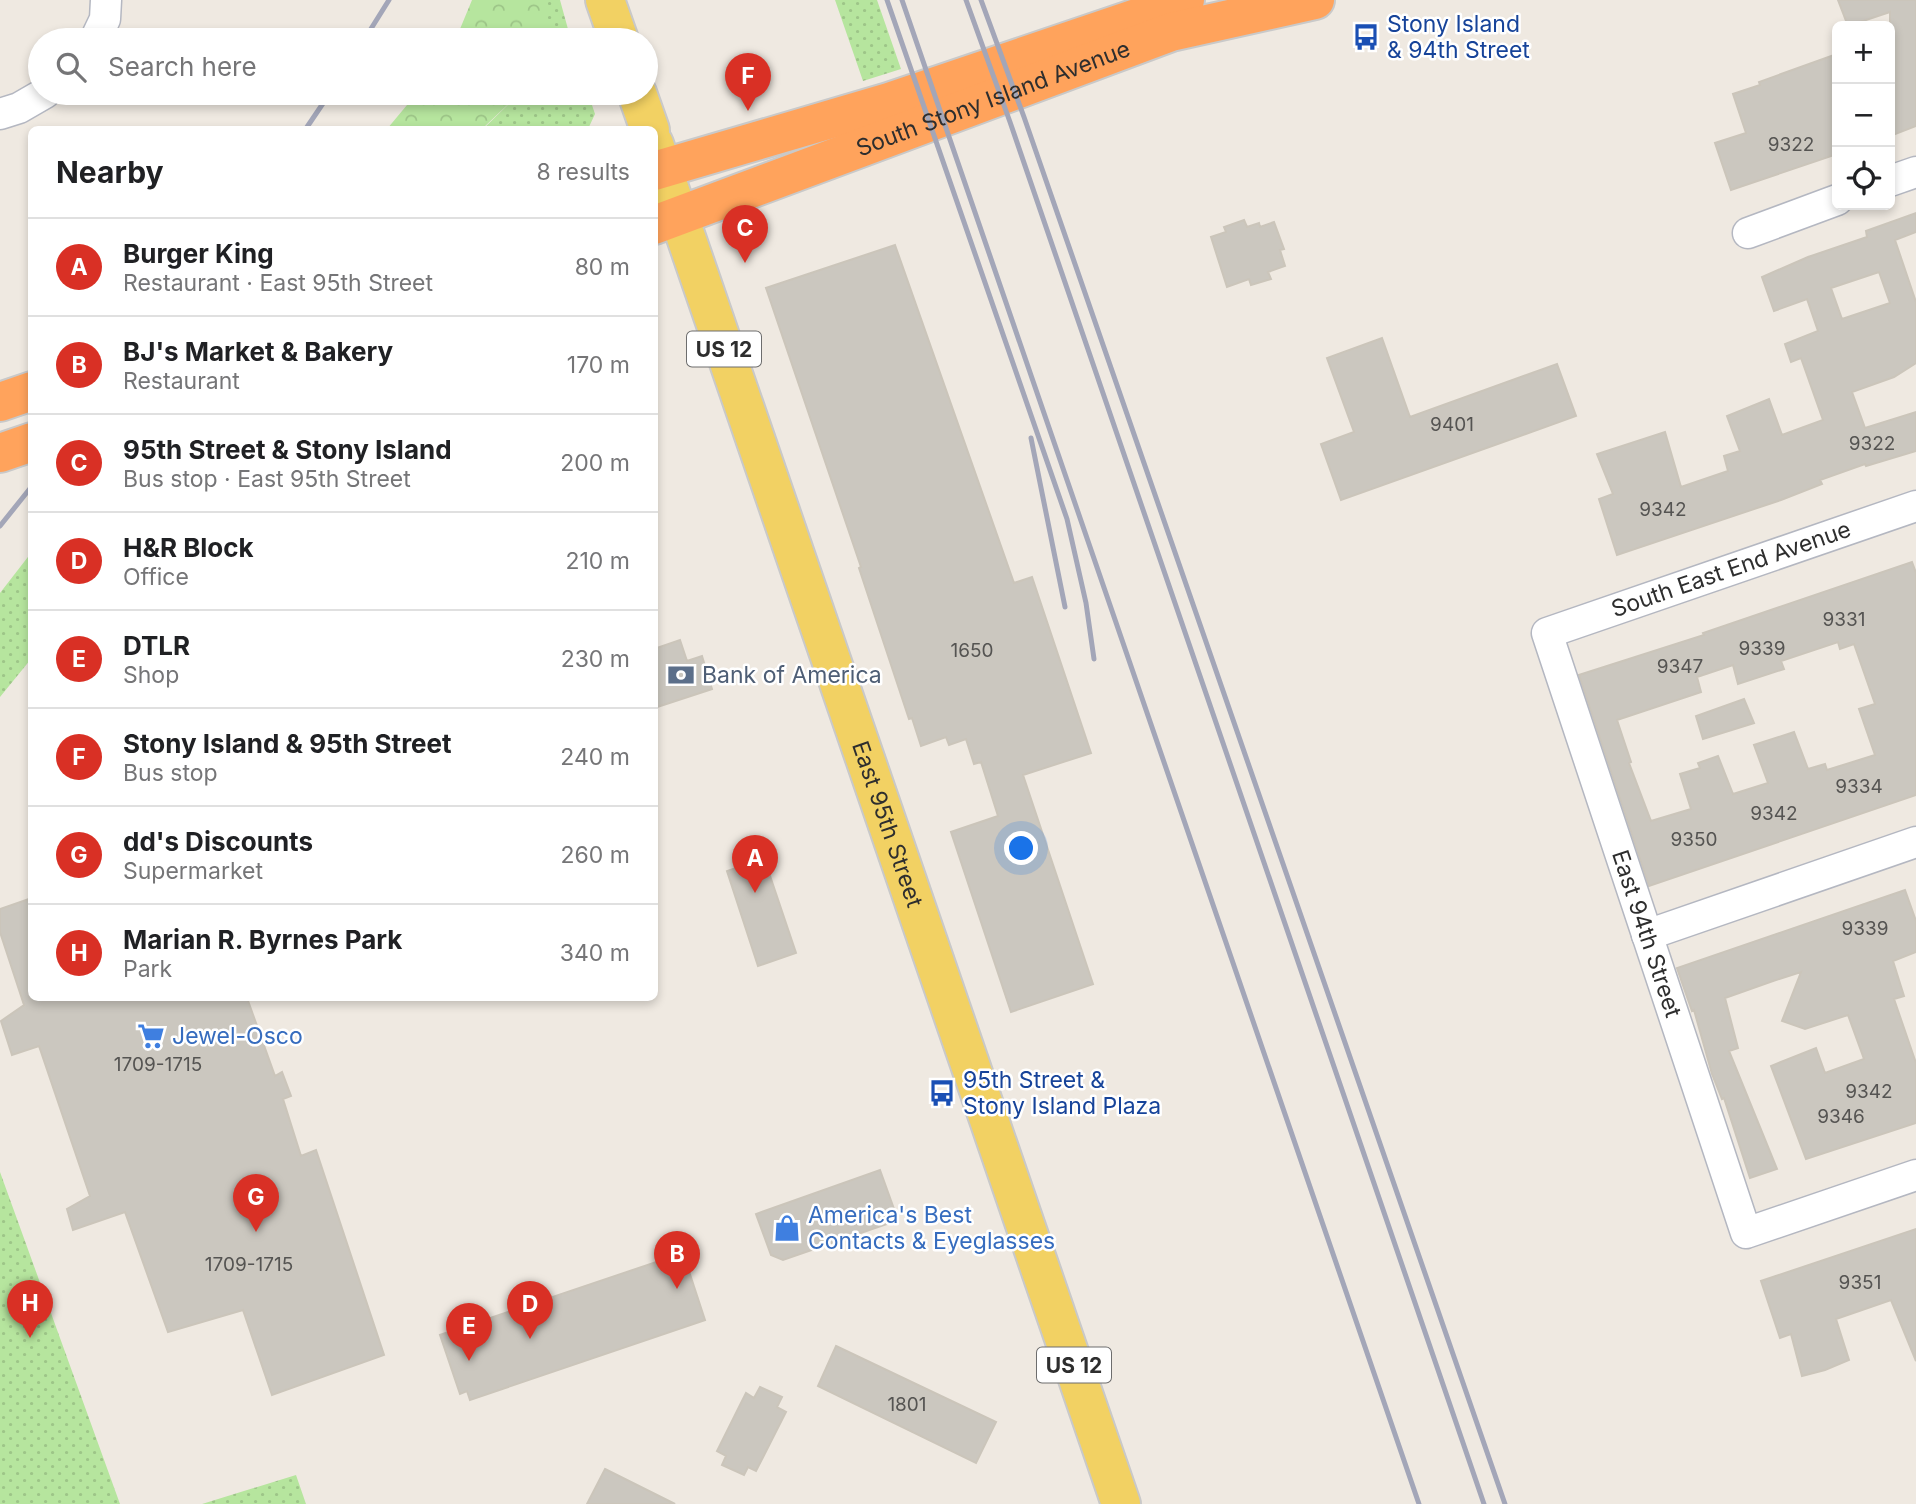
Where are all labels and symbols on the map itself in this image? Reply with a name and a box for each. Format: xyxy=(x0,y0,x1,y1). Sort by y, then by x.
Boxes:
place label: Stony Island & 94th Street xyxy=(1387,10,1530,64)
bus stop icon: Stony Island & 94th Street xyxy=(1351,22,1381,52)
street label: South Stony Island Avenue xyxy=(852,35,1134,162)
pin: F xyxy=(725,53,771,111)
house number: 9322 xyxy=(1768,133,1814,156)
pin: C xyxy=(722,205,768,263)
road number: US 12 xyxy=(687,332,761,366)
house number: 9401 xyxy=(1430,413,1474,436)
house number: 9322 xyxy=(1849,432,1895,455)
house number: 9342 xyxy=(1639,498,1687,521)
street label: South East End Avenue xyxy=(1608,515,1854,623)
house number: 9331 xyxy=(1823,608,1865,631)
house number: 9339 xyxy=(1738,637,1786,660)
house number: 1650 xyxy=(950,639,994,662)
house number: 9347 xyxy=(1657,655,1703,678)
bank icon: Bank of America xyxy=(666,660,696,690)
place label: Bank of America xyxy=(702,661,882,689)
street label: East 95th Street xyxy=(846,737,929,911)
house number: 9334 xyxy=(1835,775,1883,798)
house number: 9342 xyxy=(1750,802,1798,825)
house number: 9350 xyxy=(1670,828,1718,851)
your location xyxy=(1004,831,1038,865)
pin: A xyxy=(732,835,778,893)
street label: East 94th Street xyxy=(1606,846,1688,1021)
house number: 9339 xyxy=(1841,917,1889,940)
supermarket icon: Jewel-Osco xyxy=(136,1021,166,1051)
place label: Jewel-Osco xyxy=(172,1022,303,1050)
house number: 1709-1715 xyxy=(114,1053,202,1076)
place label: 95th Street & Stony Island Plaza xyxy=(963,1066,1161,1120)
bus stop icon: 95th Street & Stony Island Plaza xyxy=(927,1078,957,1108)
house number: 9342 xyxy=(1845,1080,1893,1103)
house number: 9346 xyxy=(1817,1105,1865,1128)
pin: G xyxy=(233,1174,279,1232)
place label: America's Best Contacts & Eyeglasses xyxy=(808,1201,1055,1255)
shop icon: America's Best Contacts & Eyeglasses xyxy=(772,1213,802,1243)
pin: B xyxy=(654,1231,700,1289)
house number: 1709-1715 xyxy=(205,1253,293,1276)
house number: 9351 xyxy=(1839,1271,1881,1294)
pin: H xyxy=(7,1280,53,1338)
pin: D xyxy=(507,1281,553,1339)
pin: E xyxy=(446,1303,492,1361)
road number: US 12 xyxy=(1037,1348,1111,1382)
house number: 1801 xyxy=(887,1393,927,1416)

